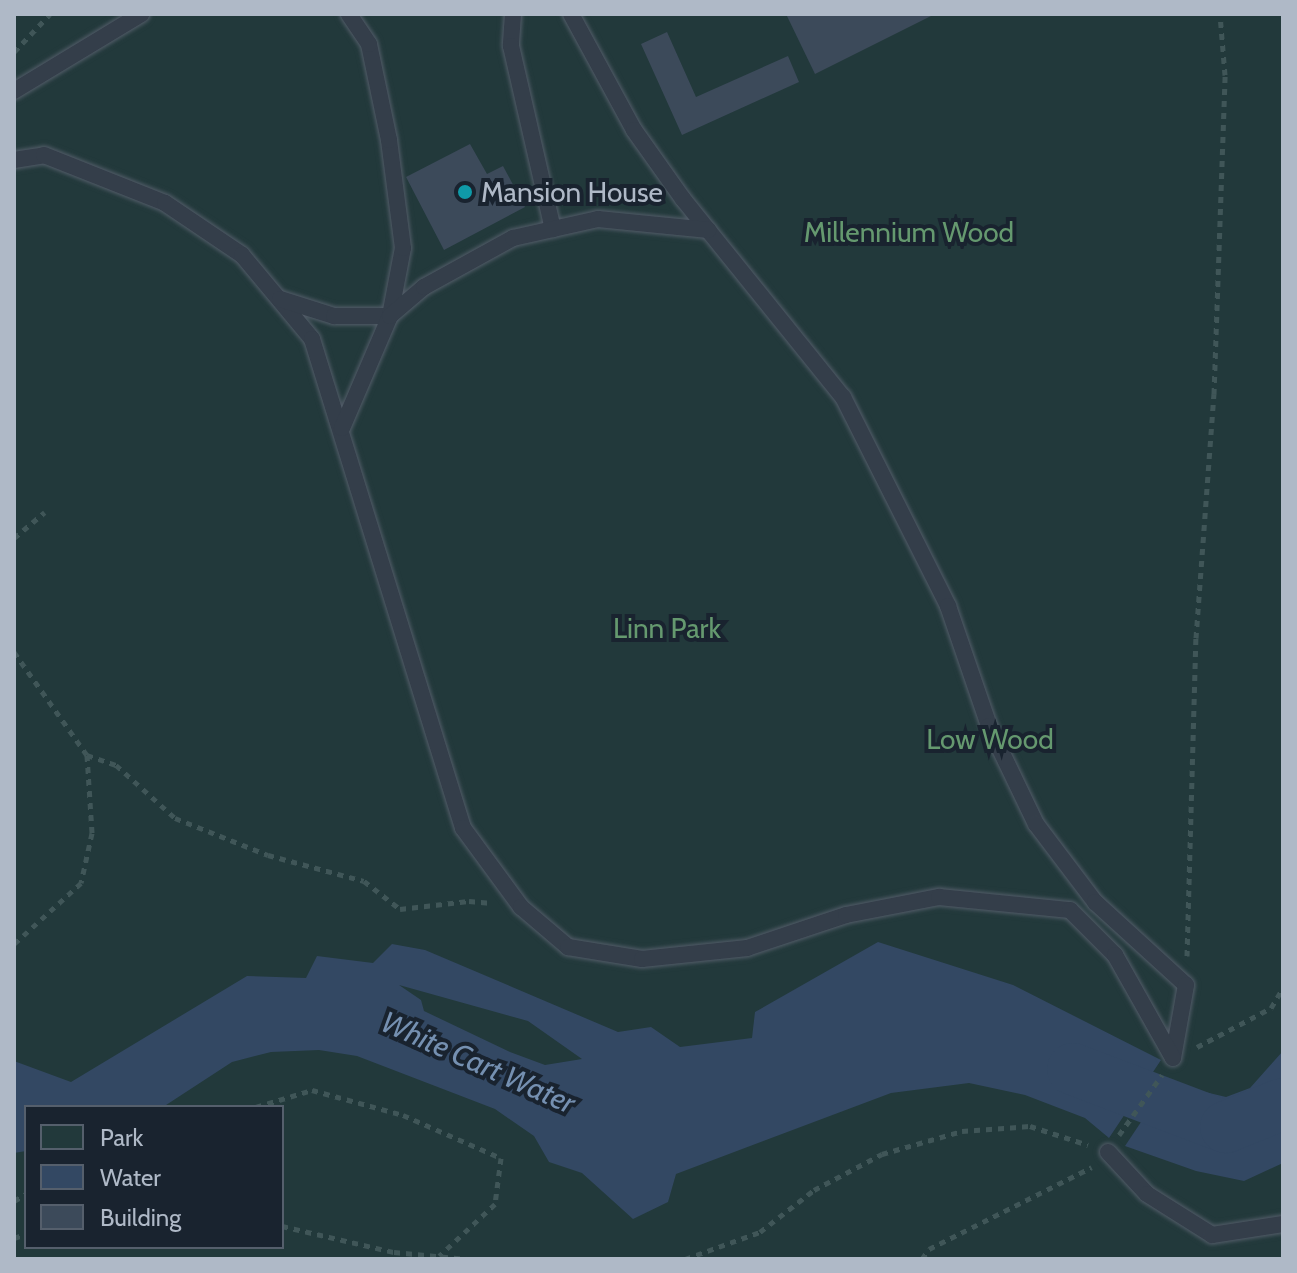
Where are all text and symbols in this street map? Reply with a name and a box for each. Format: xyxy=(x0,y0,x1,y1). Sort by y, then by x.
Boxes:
place label: Mansion House xyxy=(481,175,663,209)
marker: Mansion House xyxy=(456,183,474,201)
park label: Millennium Wood xyxy=(804,215,1014,249)
park label: Linn Park xyxy=(613,611,721,645)
park label: Low Wood xyxy=(926,722,1054,756)
water label: White Cart Water xyxy=(375,1004,581,1122)
legend xyxy=(24,1105,284,1249)
text: Park xyxy=(100,1123,143,1152)
text: Water xyxy=(100,1163,161,1192)
text: Building xyxy=(100,1203,181,1232)

